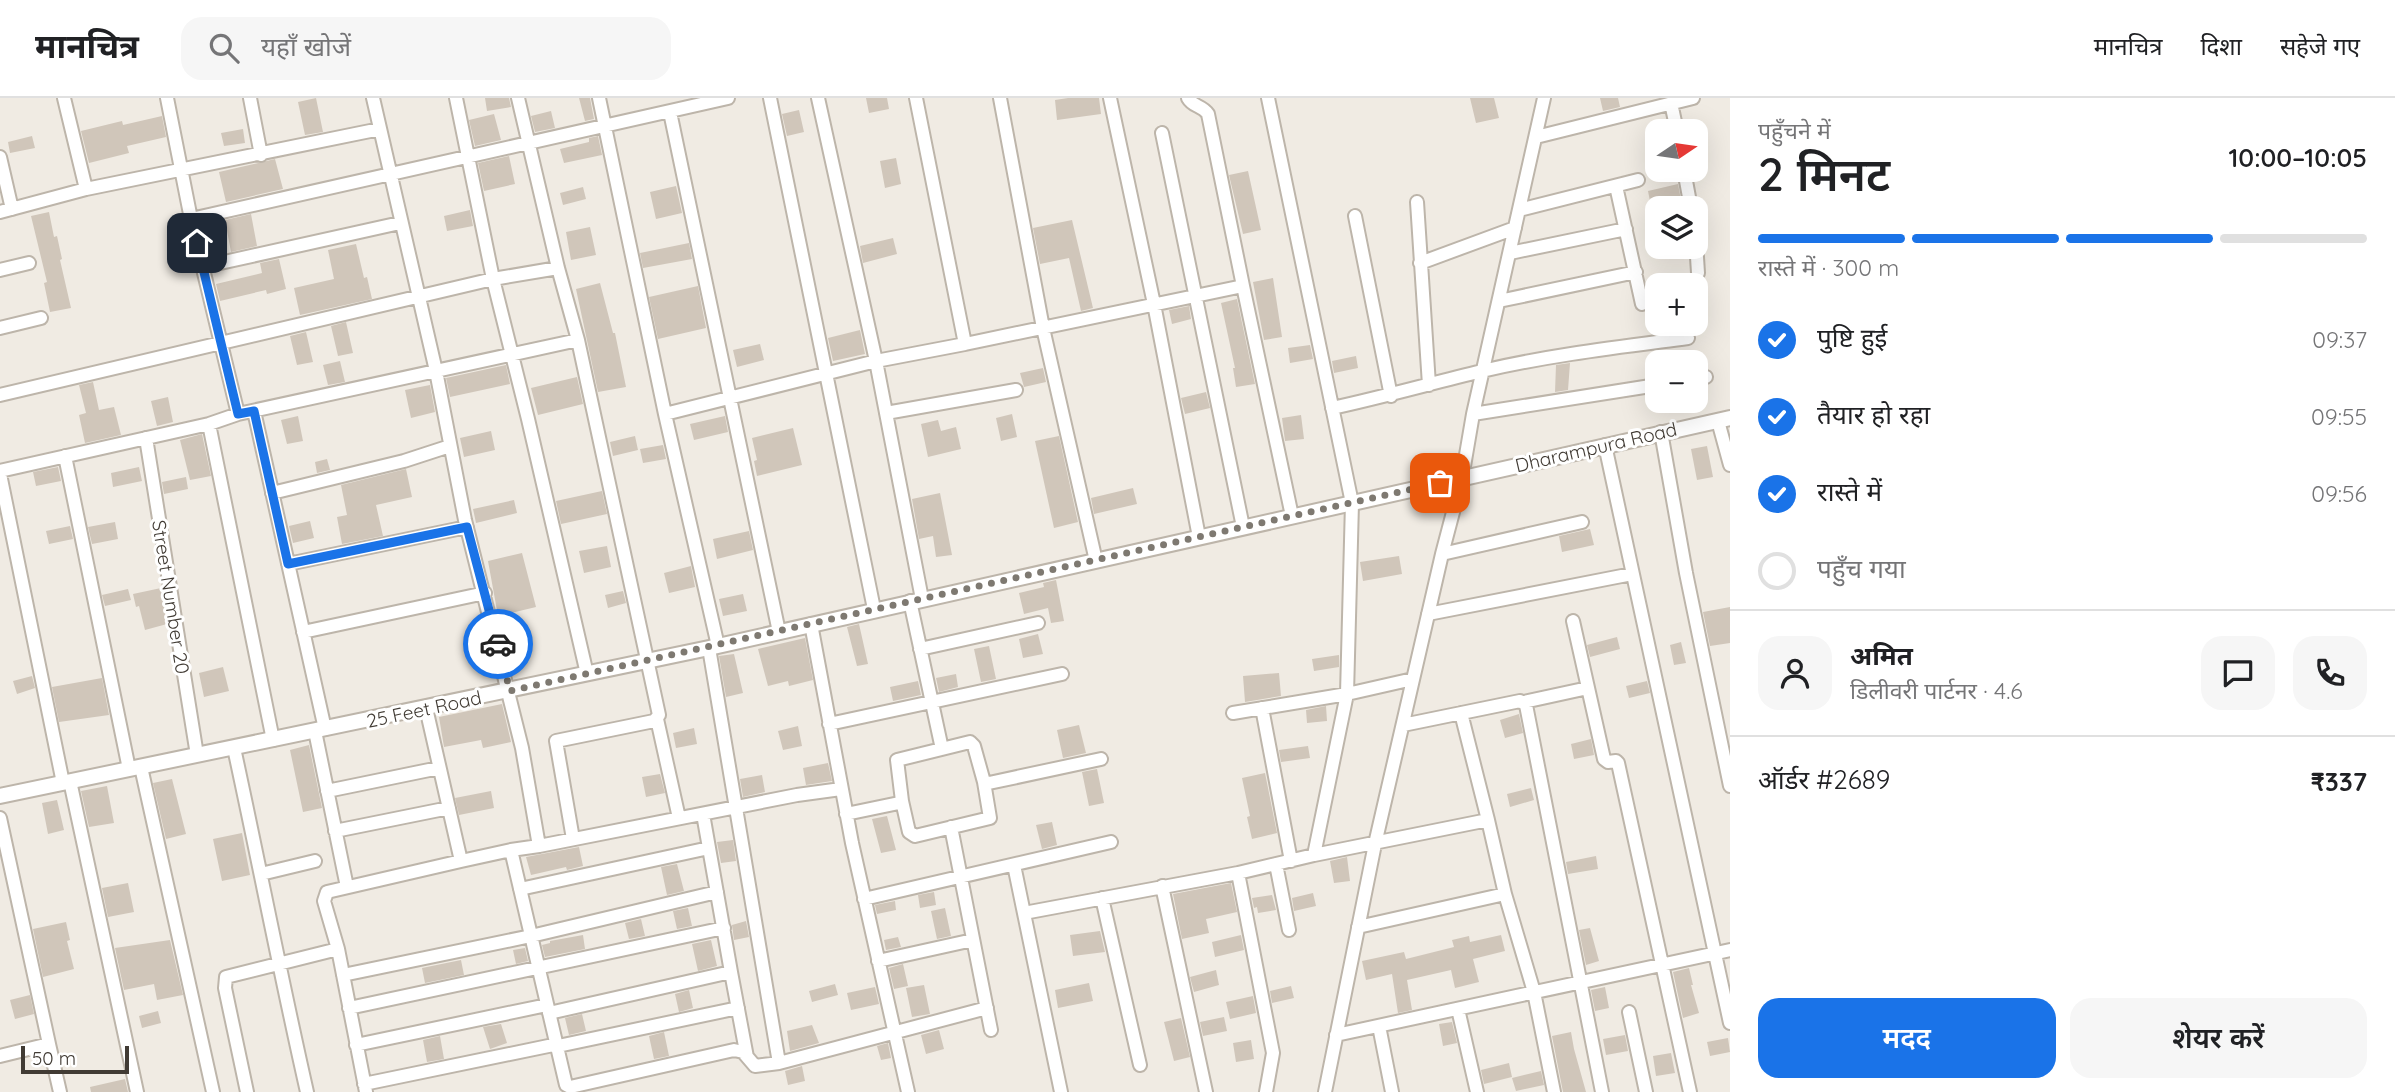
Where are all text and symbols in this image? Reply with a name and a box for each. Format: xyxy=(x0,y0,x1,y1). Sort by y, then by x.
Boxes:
search box xyxy=(181,17,671,80)
text: मानचित्र xyxy=(35,25,139,66)
icon: search xyxy=(205,29,243,67)
text: यहाँ खोजें xyxy=(261,30,351,63)
text: मानचित्र xyxy=(2094,31,2162,61)
text: दिशा xyxy=(2200,31,2242,61)
text: सहेजे गए xyxy=(2280,31,2360,61)
text: पहुँचने में xyxy=(1758,116,1831,145)
north arrow xyxy=(1645,119,1708,182)
map controls xyxy=(1645,119,1708,413)
text: 10:00–10:05 xyxy=(2228,141,2367,174)
text: 2 मिनट xyxy=(1758,145,1890,203)
button: layers xyxy=(1645,196,1708,259)
pin xyxy=(167,213,227,273)
icon: home xyxy=(178,224,216,262)
text: रास्ते में · 300 m xyxy=(1758,253,1899,282)
button: + xyxy=(1645,273,1708,336)
icon: check xyxy=(1758,321,1796,359)
text: पुष्टि हुई xyxy=(1817,321,1887,354)
text: 09:37 xyxy=(2312,325,2367,354)
button: − xyxy=(1645,350,1708,413)
icon: check xyxy=(1758,398,1796,436)
text: तैयार हो रहा xyxy=(1817,398,1930,431)
text: 09:55 xyxy=(2311,402,2367,431)
street label: Dharampura Road xyxy=(1513,417,1679,477)
pin xyxy=(1410,453,1470,513)
icon: bag xyxy=(1421,464,1459,502)
icon: check xyxy=(1758,475,1796,513)
text: रास्ते में xyxy=(1817,475,1882,508)
text: 09:56 xyxy=(2311,479,2367,508)
street label: Street Number 20 xyxy=(147,518,195,676)
text: पहुँच गया xyxy=(1817,552,1906,585)
courier xyxy=(463,609,533,679)
icon: car xyxy=(479,625,517,663)
button: person xyxy=(1758,636,1832,710)
button: chat xyxy=(2201,636,2275,710)
button: phone xyxy=(2293,636,2367,710)
text: अमित xyxy=(1850,639,1913,672)
text: डिलीवरी पार्टनर · 4.6 xyxy=(1850,676,2023,705)
street label: 25 Feet Road xyxy=(364,685,484,733)
text: ऑर्डर #2689 xyxy=(1758,763,1890,796)
text: ₹337 xyxy=(2310,765,2367,798)
button: मदद xyxy=(1758,998,2056,1078)
button: शेयर करें xyxy=(2070,998,2367,1078)
scale bar xyxy=(21,1043,130,1075)
text: 50 m xyxy=(32,1046,76,1070)

